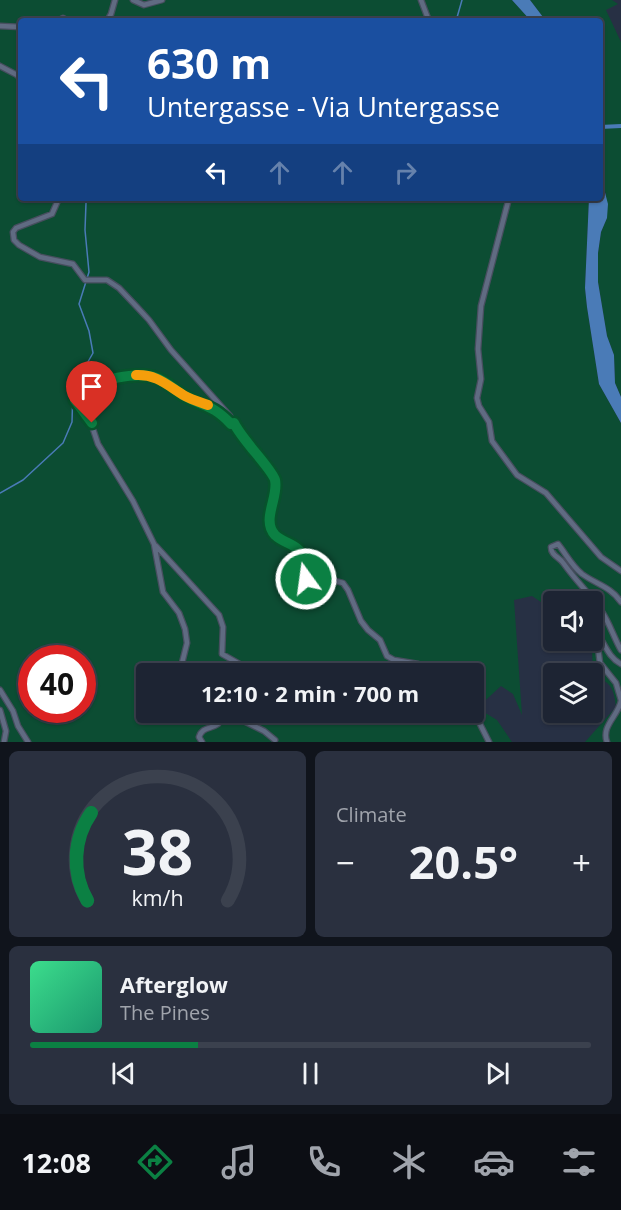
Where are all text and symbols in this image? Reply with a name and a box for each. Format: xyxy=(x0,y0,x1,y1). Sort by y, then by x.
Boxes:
text: 630 m xyxy=(147,34,271,91)
icon: left xyxy=(48,42,126,120)
text: Untergasse - Via Untergasse xyxy=(147,88,500,125)
icon: left xyxy=(200,156,233,189)
icon: ahead xyxy=(263,156,296,189)
icon: ahead xyxy=(326,156,359,189)
icon: right xyxy=(389,156,422,189)
pin xyxy=(66,361,117,423)
icon: arrive xyxy=(75,370,108,403)
position arrow xyxy=(274,547,338,611)
map controls xyxy=(543,591,603,723)
button: sound xyxy=(543,591,603,651)
speed limit sign: 40 xyxy=(18,645,96,723)
button: layers xyxy=(543,663,603,723)
text: 12:10 · 2 min · 700 m xyxy=(201,678,419,708)
text: Climate xyxy=(336,801,407,828)
text: 38 xyxy=(122,808,193,893)
text: 20.5° xyxy=(409,831,518,892)
text: − xyxy=(336,840,355,885)
text: + xyxy=(572,840,591,885)
text: km/h xyxy=(131,883,184,912)
text: Afterglow xyxy=(120,969,228,999)
text: The Pines xyxy=(120,999,210,1026)
icon: previous xyxy=(107,1057,140,1090)
icon: pause xyxy=(294,1057,327,1090)
icon: next xyxy=(481,1057,514,1090)
icon: directions xyxy=(134,1141,176,1183)
icon: music xyxy=(218,1141,260,1183)
icon: phone xyxy=(303,1141,345,1183)
icon: climate xyxy=(388,1141,430,1183)
icon: car xyxy=(473,1141,515,1183)
icon: filters xyxy=(558,1141,600,1183)
text: 12:08 xyxy=(21,1144,91,1181)

